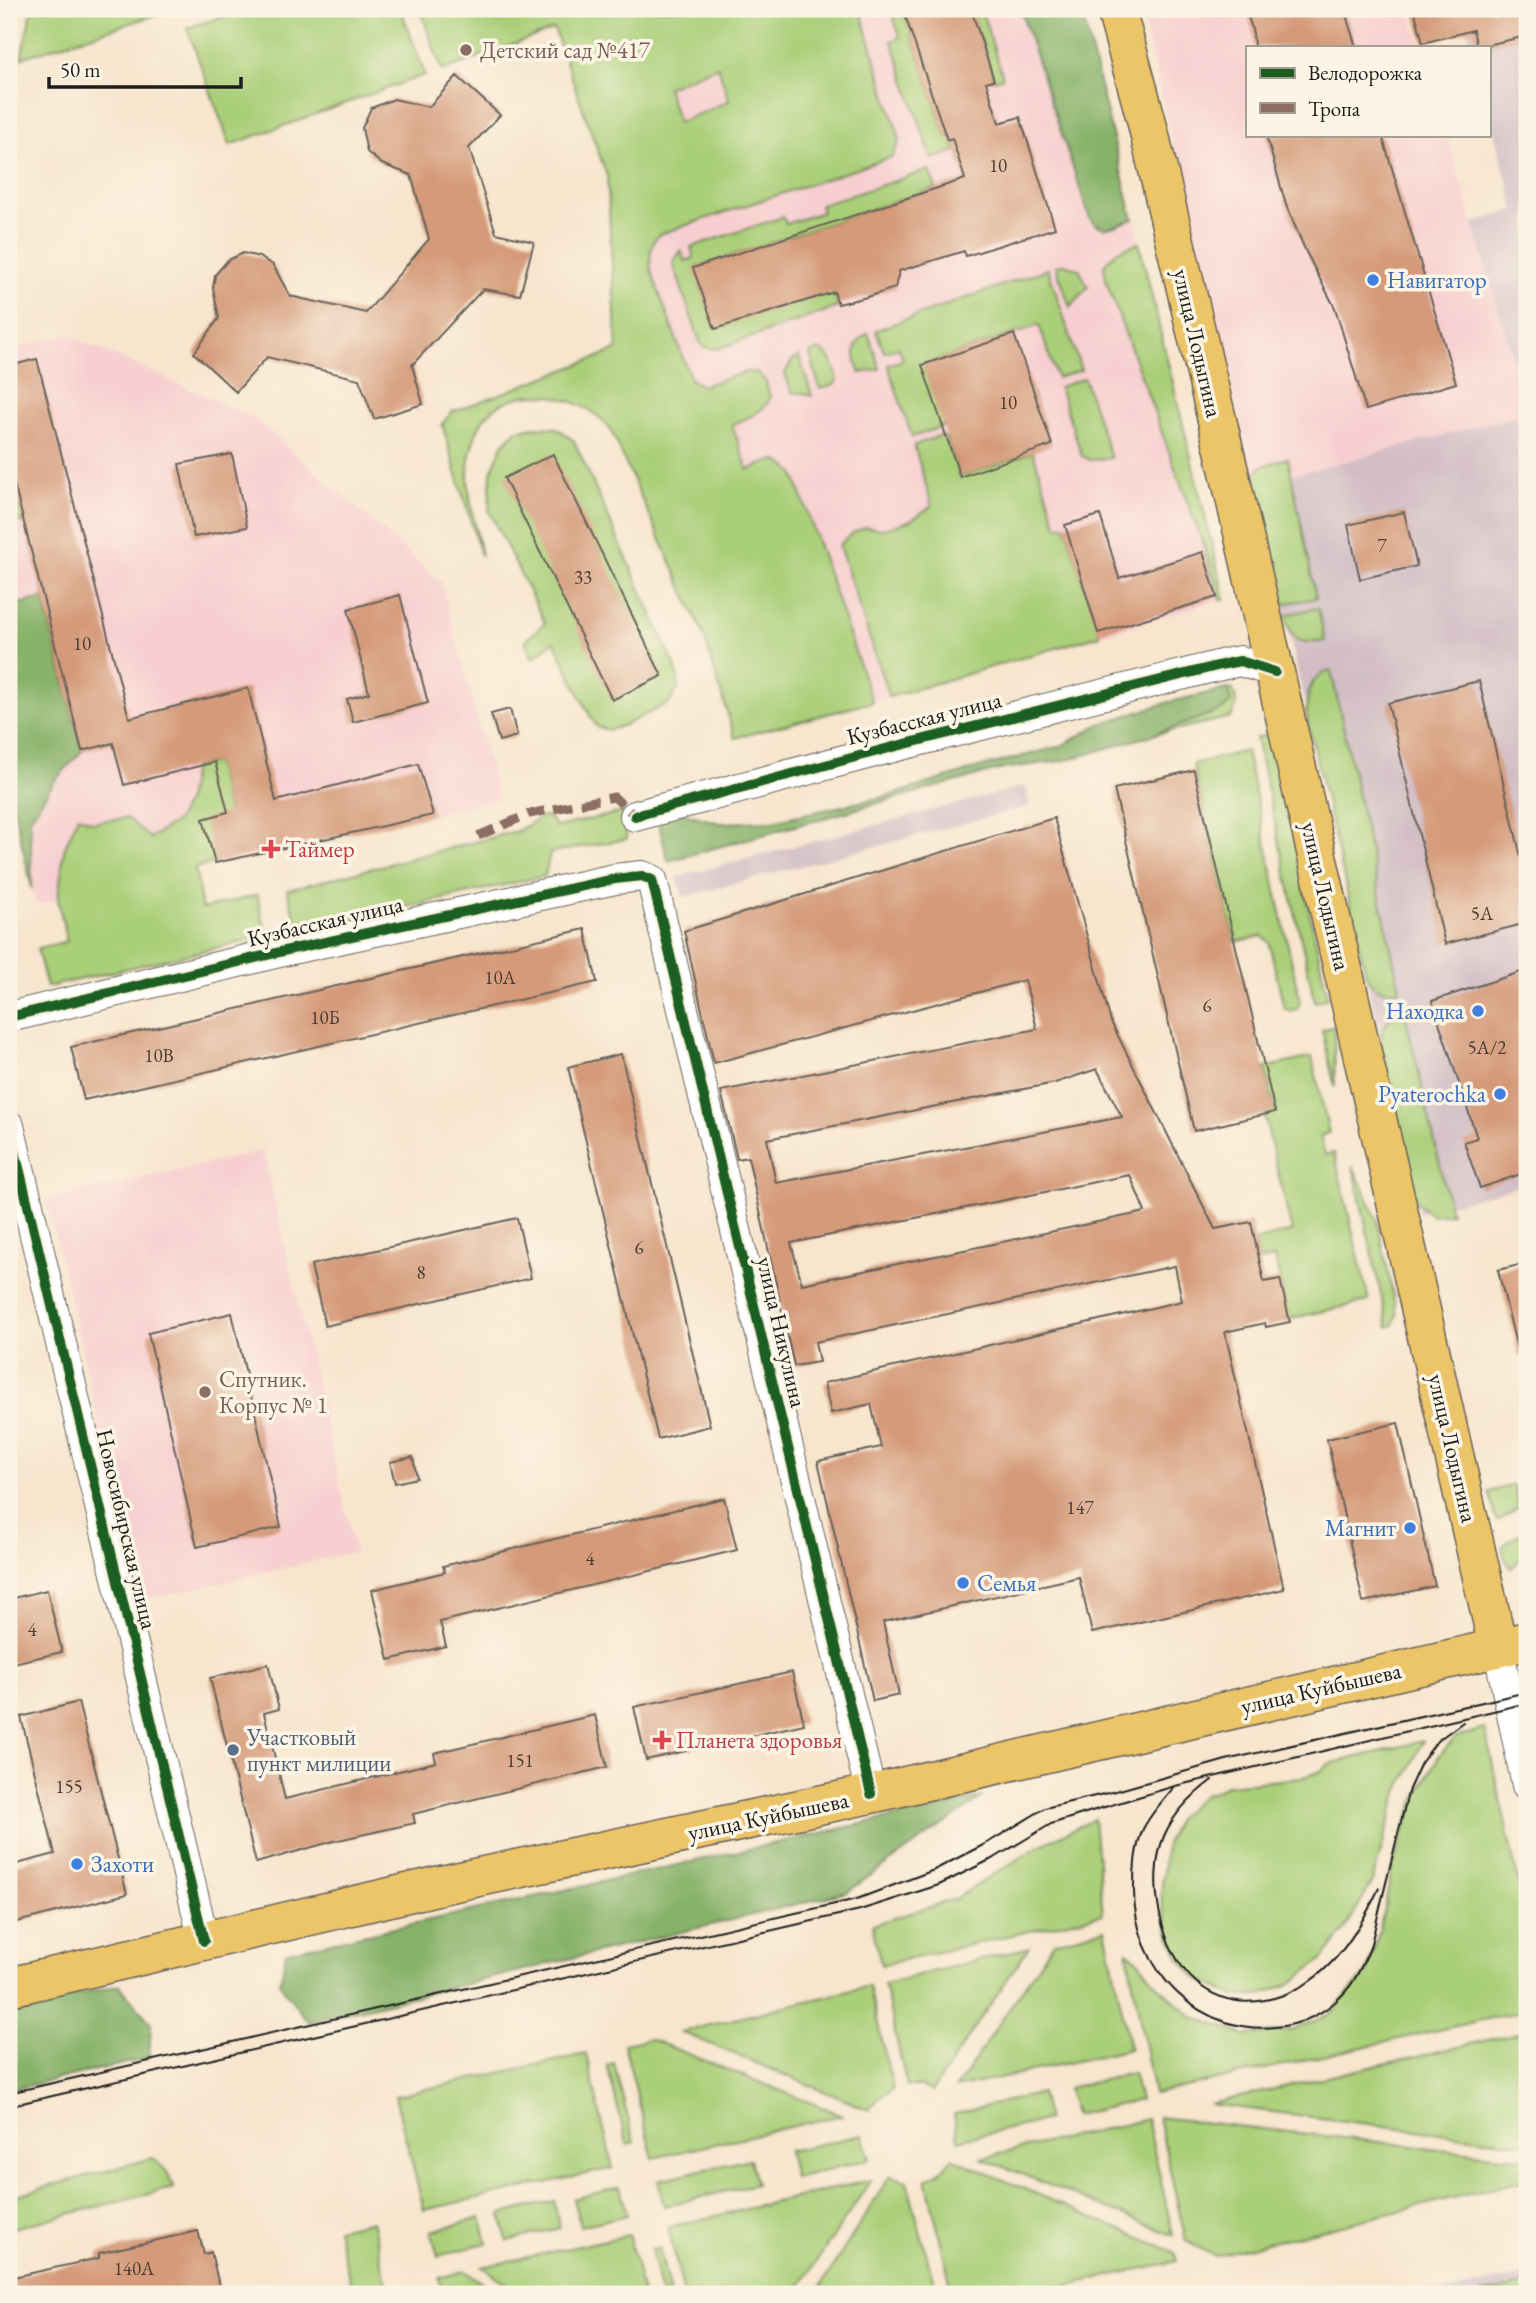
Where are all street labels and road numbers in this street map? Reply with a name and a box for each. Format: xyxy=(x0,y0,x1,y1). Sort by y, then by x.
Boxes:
street label: улица Лодыгина xyxy=(1166,266,1230,421)
street label: Кузбасская улица xyxy=(843,684,1005,752)
street label: улица Лодыгина xyxy=(1294,819,1358,974)
street label: Кузбасская улица xyxy=(244,888,406,953)
street label: улица Никулина xyxy=(750,1254,814,1411)
street label: улица Лодыгина xyxy=(1421,1371,1485,1526)
street label: Новосибирская улица xyxy=(89,1426,165,1633)
street label: улица Куйбышева xyxy=(1238,1655,1405,1721)
street label: улица Куйбышева xyxy=(685,1784,852,1848)

